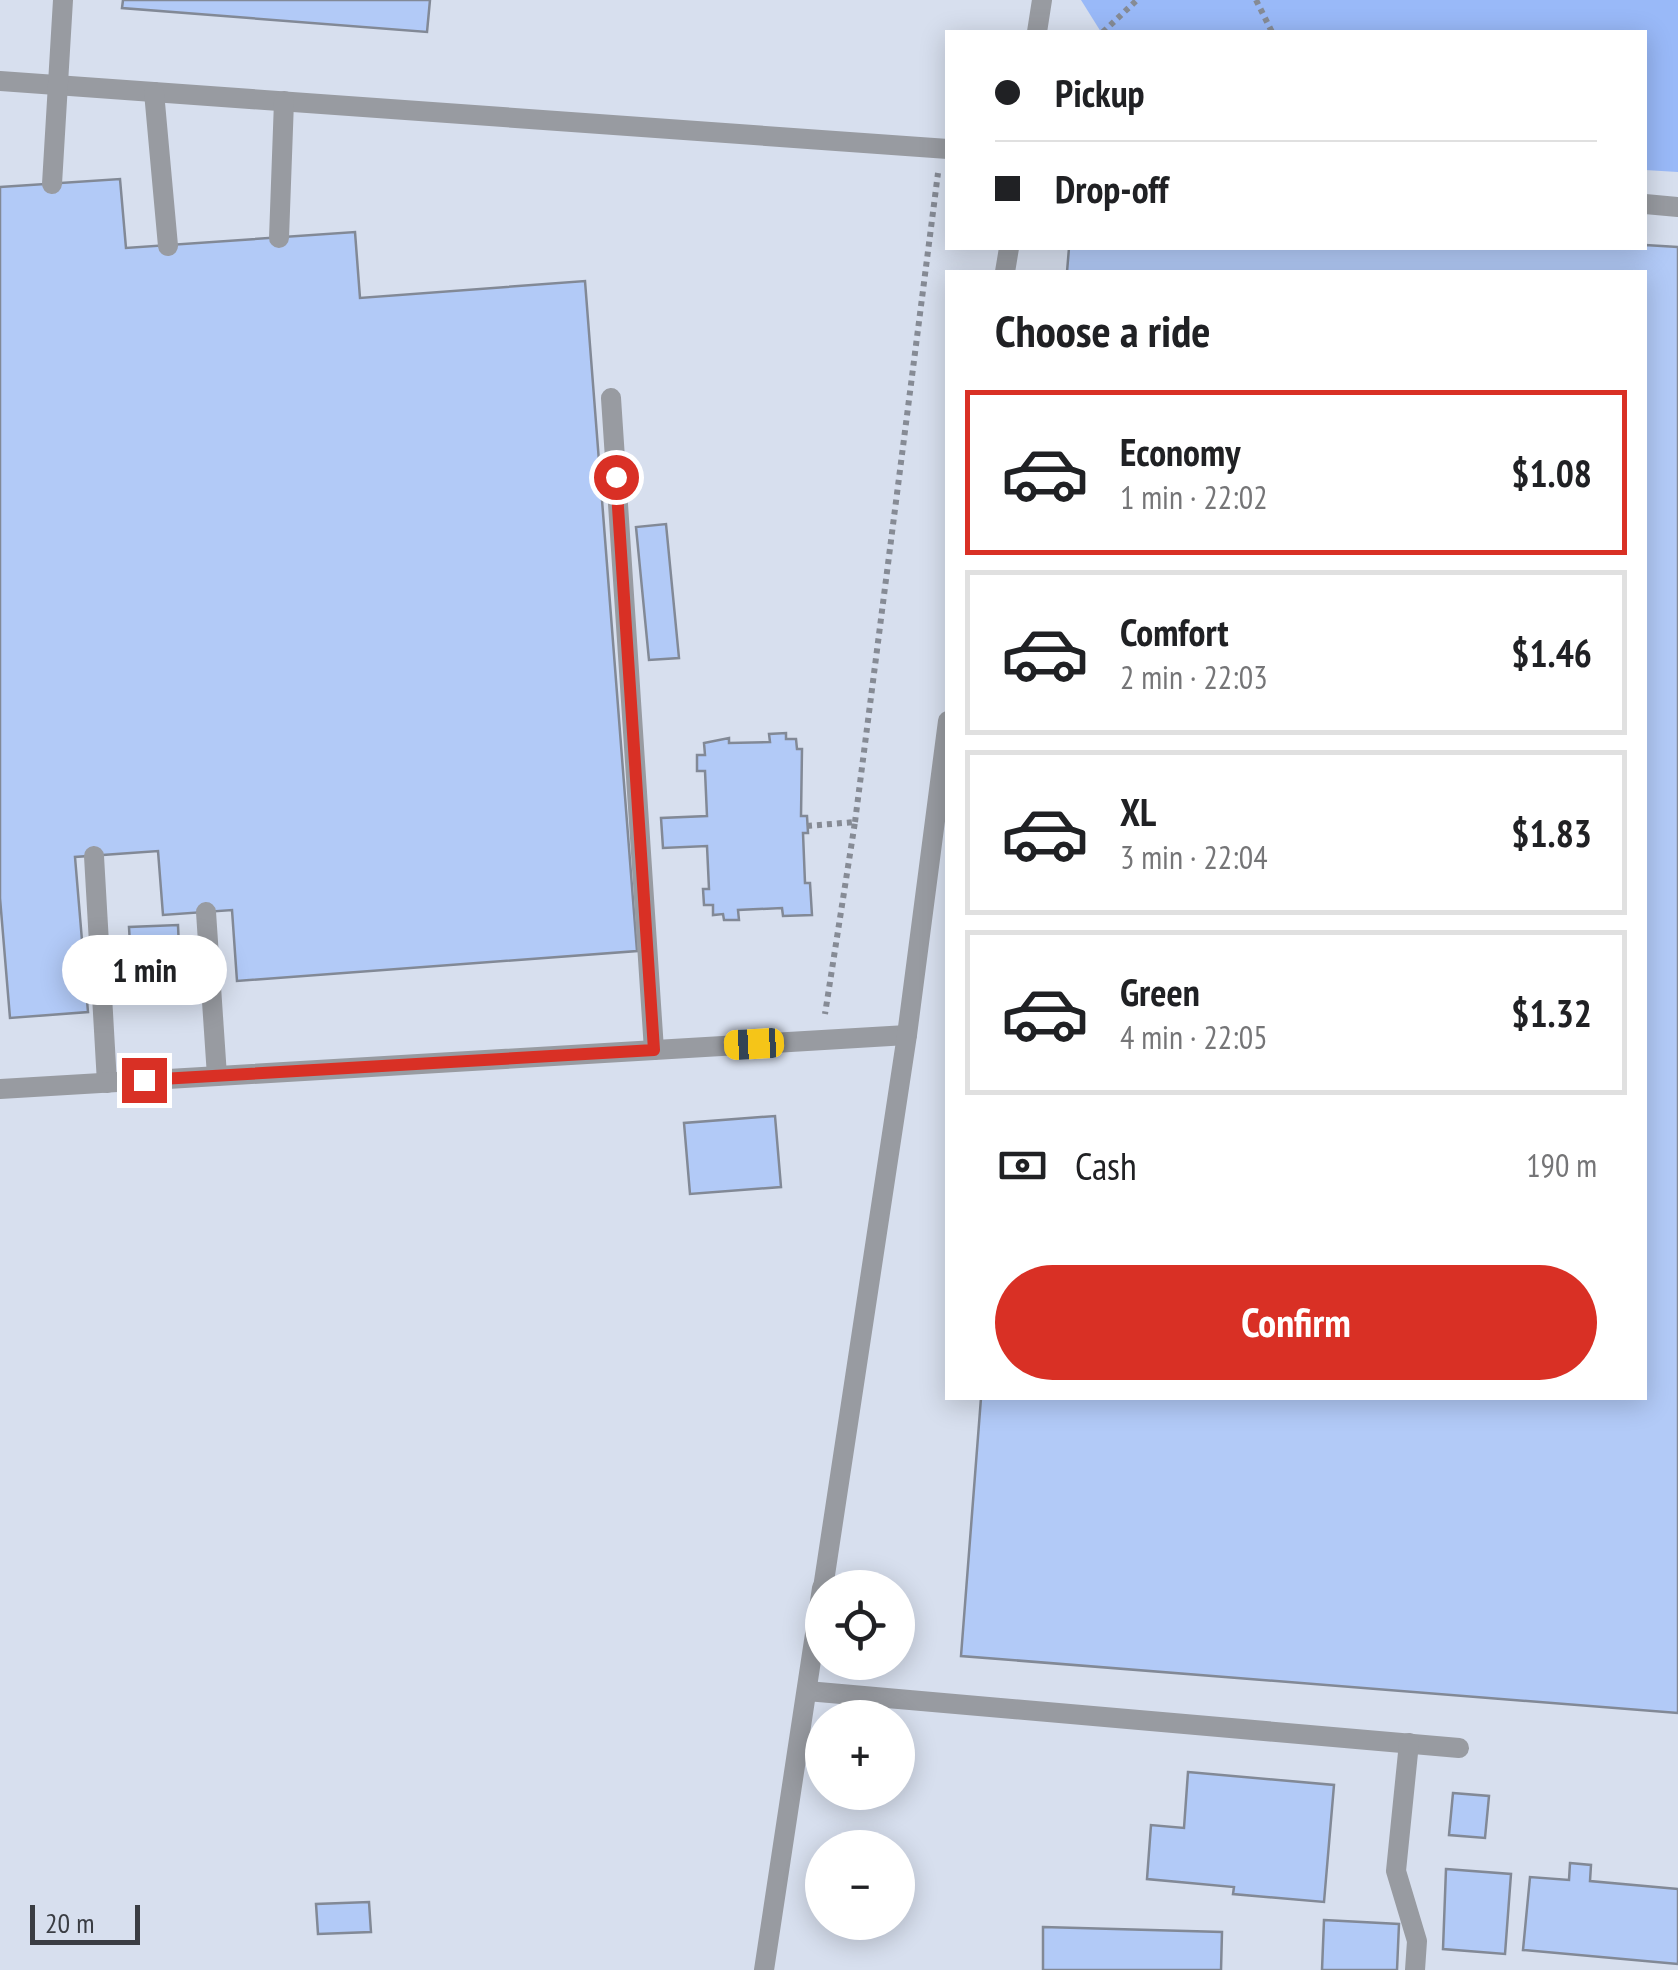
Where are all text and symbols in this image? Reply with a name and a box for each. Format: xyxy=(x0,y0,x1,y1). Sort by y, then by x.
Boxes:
text: Pickup xyxy=(1055,68,1145,117)
text: Drop-off xyxy=(1055,164,1169,213)
text: Choose a ride xyxy=(995,301,1210,359)
text: Economy xyxy=(1120,427,1240,476)
icon: car xyxy=(1000,428,1090,518)
text: $1.08 xyxy=(1511,448,1592,497)
route start xyxy=(594,455,639,500)
text: 1 min · 22:02 xyxy=(1120,476,1268,518)
text: Comfort xyxy=(1120,607,1229,656)
icon: car xyxy=(1000,608,1090,698)
text: $1.46 xyxy=(1511,628,1592,677)
text: 2 min · 22:03 xyxy=(1120,656,1268,698)
text: XL xyxy=(1120,787,1156,836)
icon: car xyxy=(1000,788,1090,878)
text: $1.83 xyxy=(1511,808,1592,857)
text: 3 min · 22:04 xyxy=(1120,836,1268,878)
callout: 1 min xyxy=(62,935,226,1005)
text: 1 min xyxy=(112,949,177,991)
text: Green xyxy=(1120,967,1200,1016)
icon: car xyxy=(1000,968,1090,1058)
text: $1.32 xyxy=(1511,988,1592,1037)
text: 4 min · 22:05 xyxy=(1120,1016,1268,1058)
car xyxy=(723,1027,785,1061)
route end xyxy=(122,1058,167,1103)
icon: cash xyxy=(995,1138,1050,1193)
text: Cash xyxy=(1075,1141,1137,1190)
text: 190 m xyxy=(1526,1144,1597,1186)
button: Confirm xyxy=(995,1265,1597,1380)
map controls xyxy=(805,1570,915,1940)
button: locate xyxy=(805,1570,915,1680)
button: + xyxy=(805,1700,915,1810)
button: − xyxy=(805,1830,915,1940)
scale bar xyxy=(30,1900,140,1944)
text: 20 m xyxy=(45,1904,94,1941)

